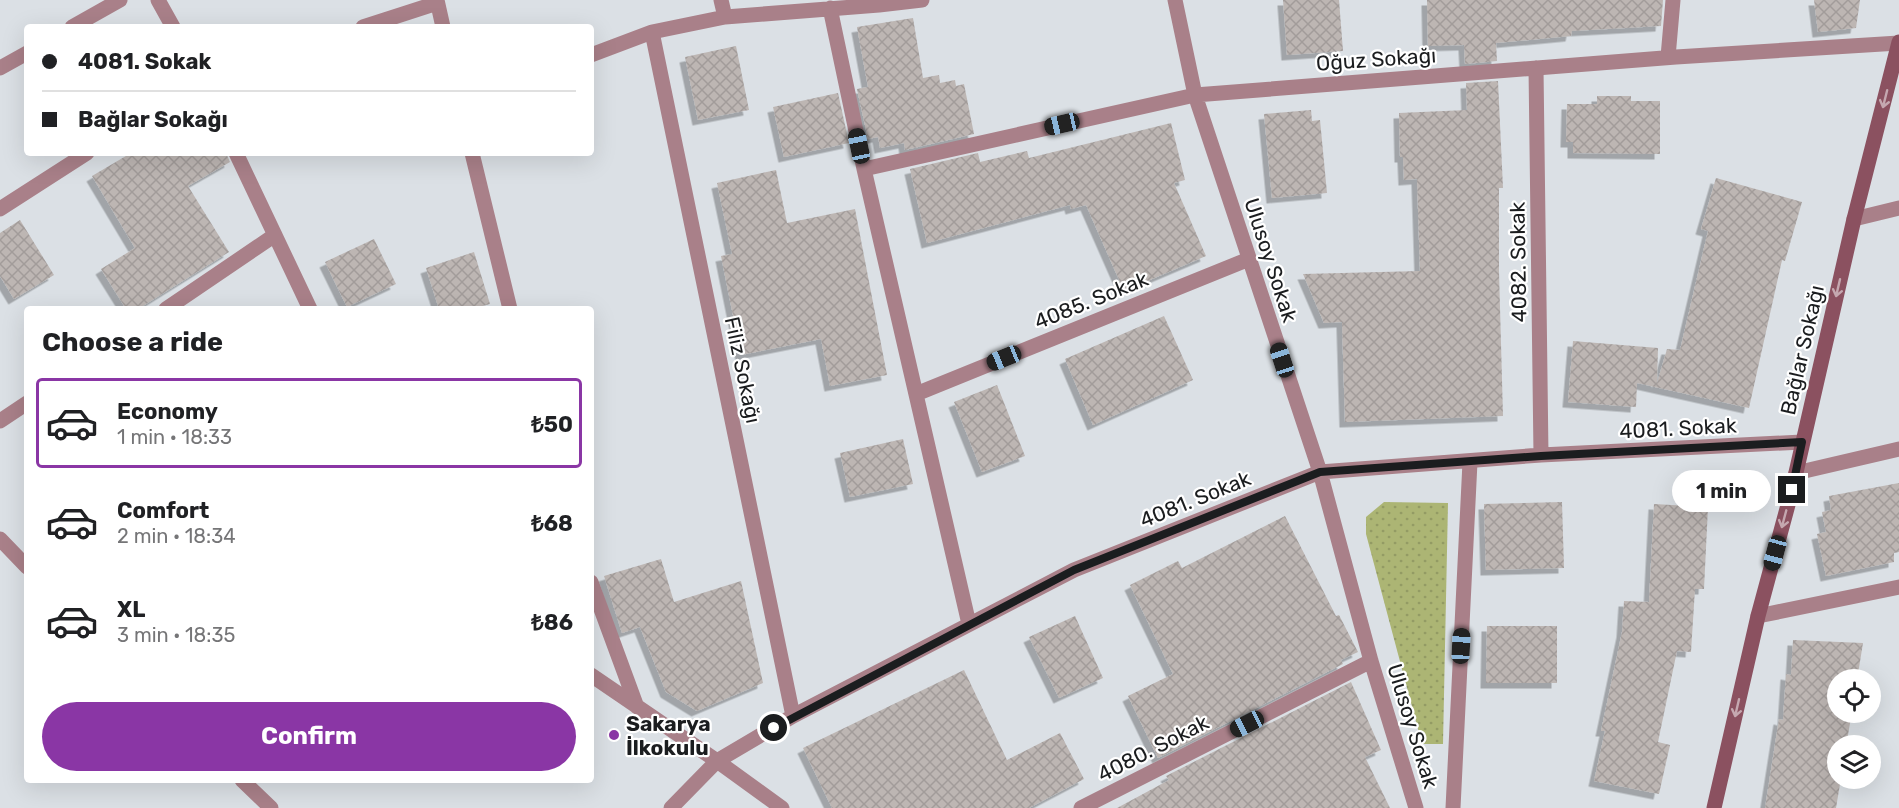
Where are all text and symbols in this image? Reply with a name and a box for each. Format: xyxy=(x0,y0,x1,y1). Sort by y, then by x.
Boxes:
street label: Oğuz Sokağı xyxy=(1315,42,1437,76)
text: 4081. Sokak xyxy=(78,48,211,75)
one-way arrow xyxy=(1878,89,1890,108)
text: Bağlar Sokağı xyxy=(78,106,228,133)
car xyxy=(1042,111,1082,137)
car xyxy=(846,127,872,165)
street label: Ulusoy Sokak xyxy=(1239,195,1303,325)
street label: 4082. Sokak xyxy=(1504,201,1532,323)
street label: 4085. Sokak xyxy=(1030,266,1152,334)
one-way arrow xyxy=(1831,279,1843,298)
street label: Bağlar Sokağı xyxy=(1775,283,1829,417)
street label: Filiz Sokağı xyxy=(720,314,766,426)
text: Choose a ride xyxy=(42,326,223,358)
car xyxy=(1268,340,1296,380)
car xyxy=(984,343,1024,373)
icon: car xyxy=(45,396,99,450)
text: Economy xyxy=(117,398,218,425)
text: ₺50 xyxy=(531,411,573,438)
street label: 4081. Sokak xyxy=(1619,412,1737,444)
text: 1 min · 18:33 xyxy=(117,425,232,449)
street label: 4081. Sokak xyxy=(1136,465,1254,533)
callout: 1 min xyxy=(1672,469,1771,511)
route end xyxy=(1778,476,1805,503)
text: 1 min xyxy=(1696,479,1747,503)
icon: car xyxy=(45,495,99,549)
text: Comfort xyxy=(117,497,209,524)
one-way arrow xyxy=(1778,509,1790,528)
text: ₺68 xyxy=(531,510,573,537)
text: 2 min · 18:34 xyxy=(117,524,236,548)
car xyxy=(1762,533,1788,573)
icon: car xyxy=(45,594,99,648)
text: XL xyxy=(117,596,145,623)
text: ₺86 xyxy=(531,609,573,636)
text: 3 min · 18:35 xyxy=(117,623,235,647)
car xyxy=(1451,628,1471,664)
street label: Ulusoy Sokak xyxy=(1382,661,1444,792)
map controls xyxy=(1827,669,1881,789)
button: locate xyxy=(1827,669,1881,723)
one-way arrow xyxy=(1731,698,1742,718)
button: Confirm xyxy=(42,702,576,771)
car xyxy=(1227,708,1267,740)
street label: 4080. Sokak xyxy=(1093,709,1213,787)
place label: Sakarya İlkokulu xyxy=(626,711,711,760)
route start xyxy=(760,714,787,741)
marker: Sakarya İlkokulu xyxy=(607,728,621,742)
button: layers xyxy=(1827,735,1881,789)

